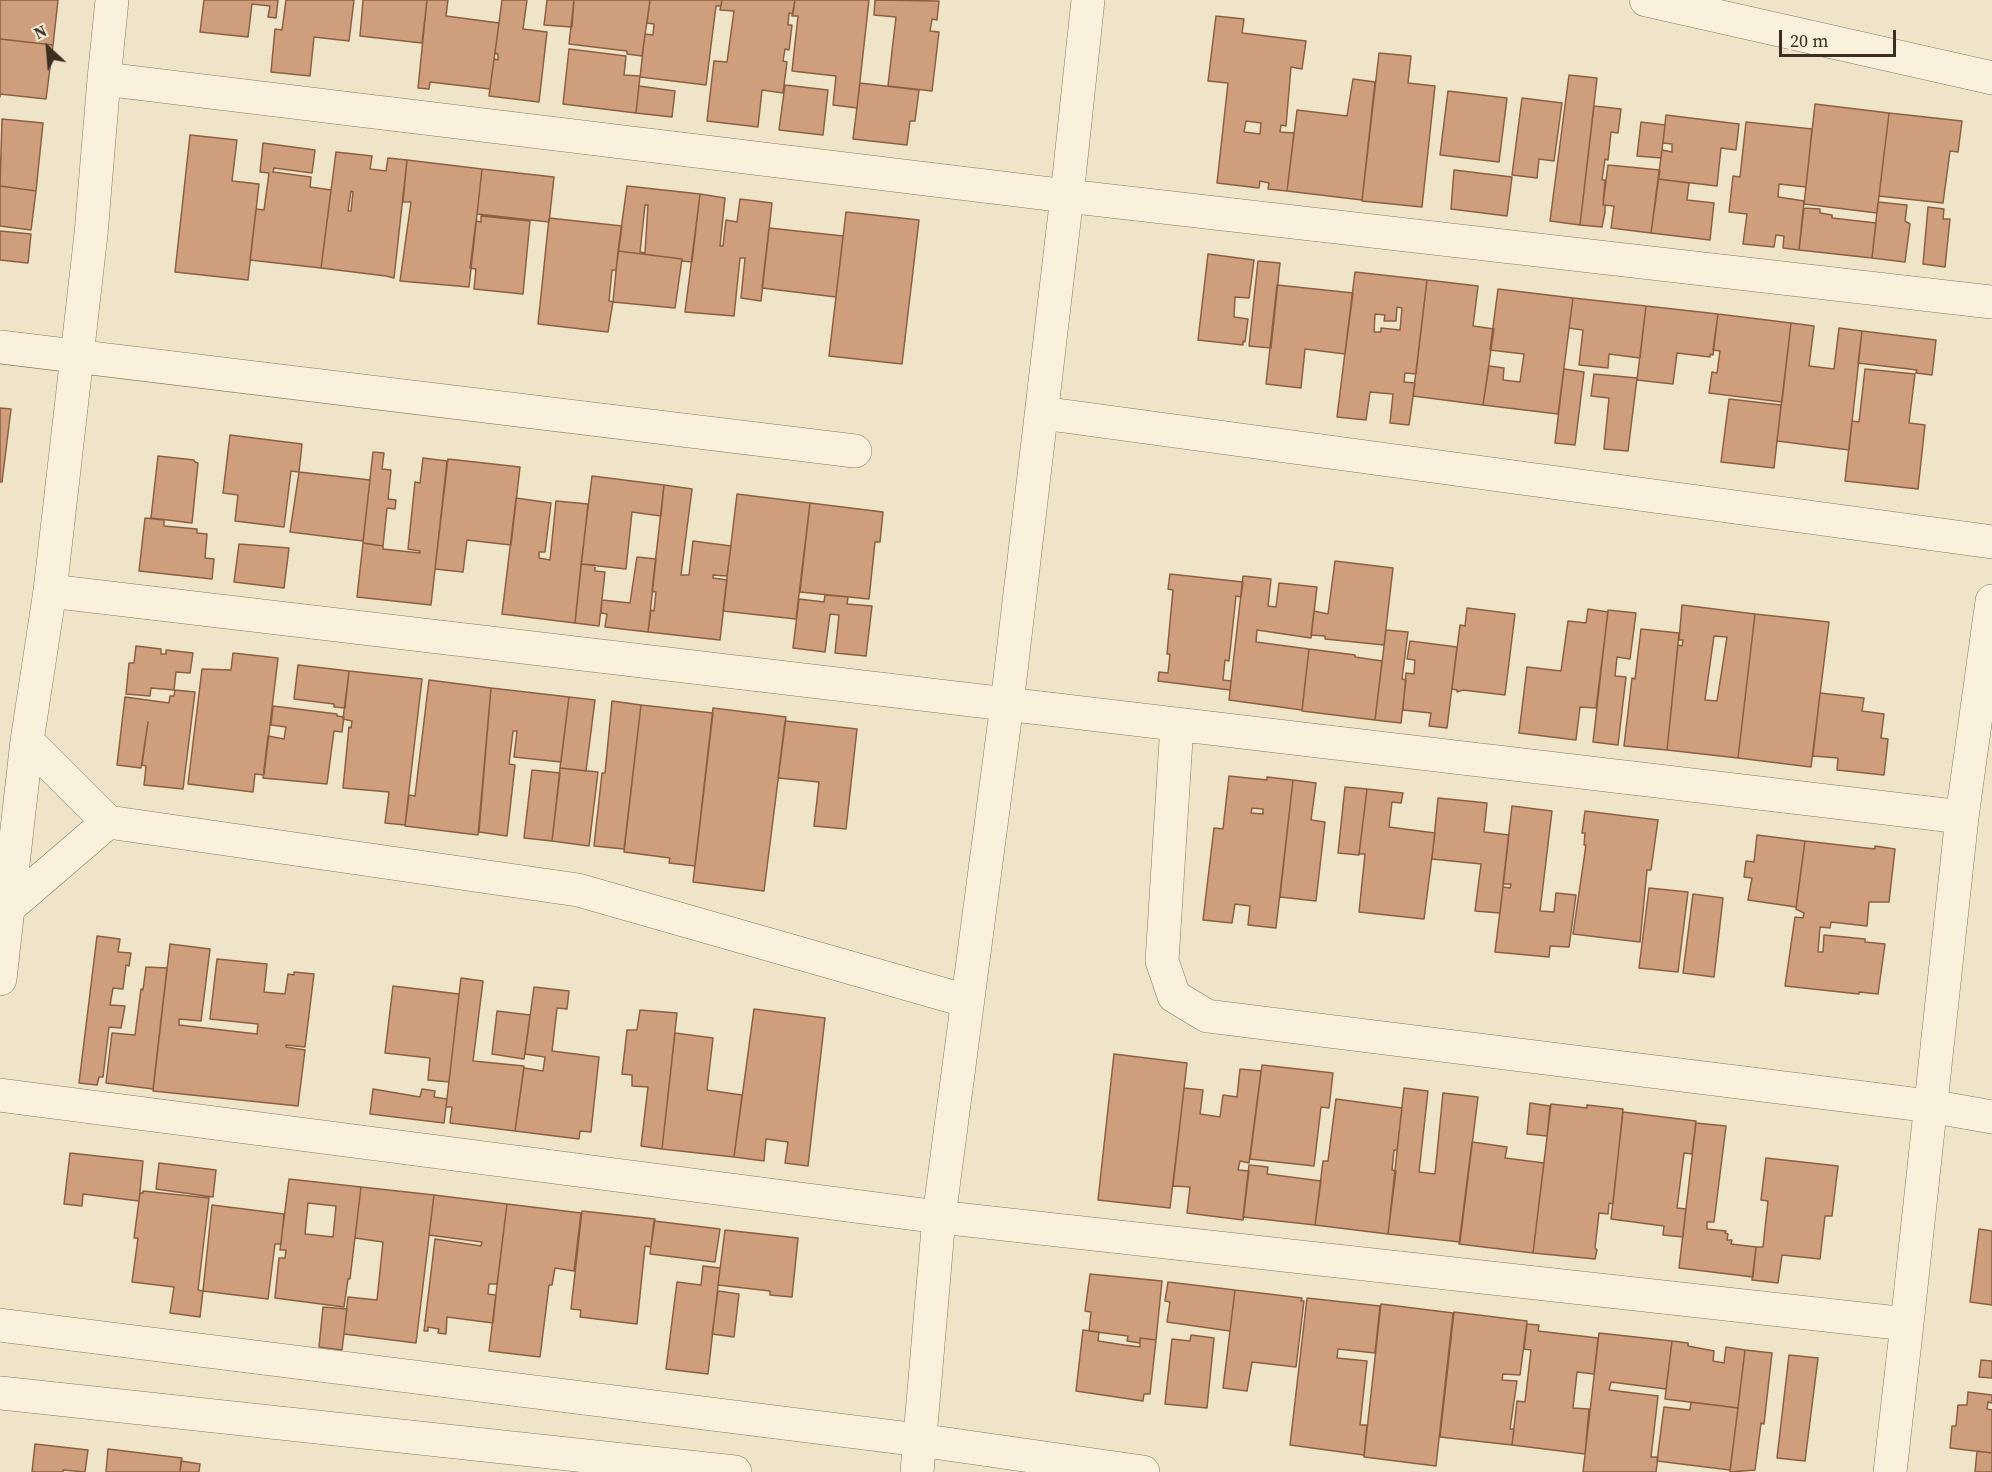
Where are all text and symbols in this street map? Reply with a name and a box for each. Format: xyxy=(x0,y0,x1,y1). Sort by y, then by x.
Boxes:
north arrow xyxy=(18,18,78,78)
scale bar xyxy=(1782,18,1899,56)
text: N xyxy=(30,19,50,44)
text: 20 m xyxy=(1790,28,1828,53)

